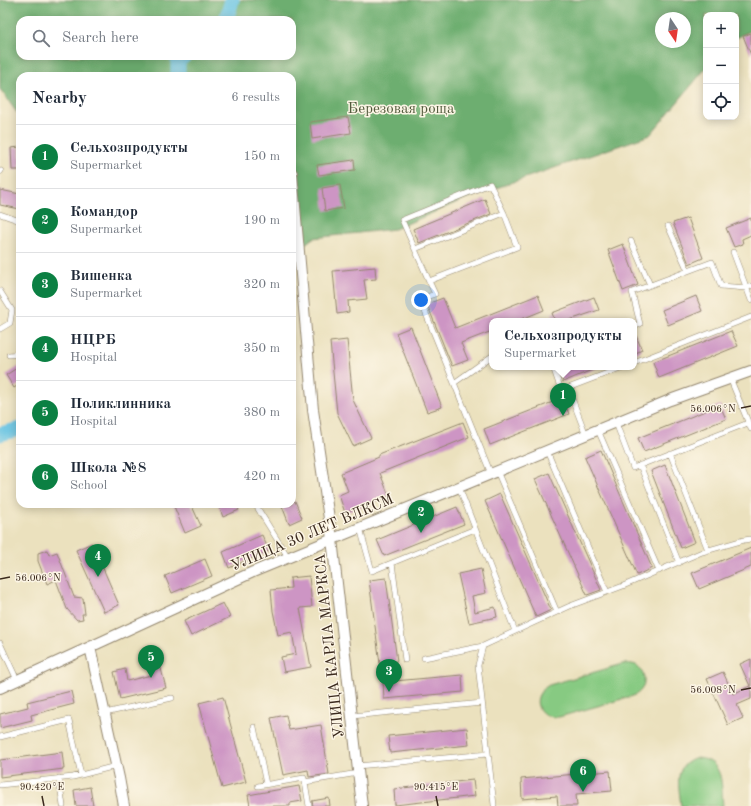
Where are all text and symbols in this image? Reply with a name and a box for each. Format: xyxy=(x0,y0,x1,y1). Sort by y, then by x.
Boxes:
north arrow xyxy=(655,12,691,48)
map controls xyxy=(703,12,739,120)
button: + xyxy=(703,12,739,48)
search box xyxy=(16,16,296,60)
icon: search xyxy=(30,27,52,49)
text: Search here xyxy=(62,31,139,46)
button: − xyxy=(703,48,739,84)
button: locate xyxy=(703,84,739,120)
text: Nearby xyxy=(32,90,87,107)
text: 6 results xyxy=(231,91,280,104)
park label: Березовая роща xyxy=(348,102,455,117)
text: Сельхозпродукты xyxy=(70,141,188,156)
text: 1 xyxy=(41,150,49,163)
text: 150 m xyxy=(243,150,280,163)
text: Supermarket xyxy=(70,159,142,172)
text: Командор xyxy=(70,205,138,220)
text: 2 xyxy=(41,214,49,227)
text: 190 m xyxy=(243,214,280,227)
text: Supermarket xyxy=(70,223,142,236)
text: Вишенка xyxy=(70,269,132,284)
text: 3 xyxy=(41,278,49,291)
text: 320 m xyxy=(243,278,280,291)
text: Supermarket xyxy=(70,287,142,300)
your location xyxy=(411,290,431,310)
popup xyxy=(489,318,637,370)
text: Сельхозпродукты xyxy=(504,329,622,344)
text: НЦРБ xyxy=(70,333,116,348)
text: 4 xyxy=(41,342,49,355)
text: 350 m xyxy=(243,342,280,355)
text: Supermarket xyxy=(504,347,576,360)
text: Hospital xyxy=(70,351,117,364)
pin: 1 xyxy=(550,383,576,416)
text: Поликлинника xyxy=(70,397,171,412)
text: 56.006°N xyxy=(690,404,736,414)
text: 5 xyxy=(41,406,49,419)
text: 380 m xyxy=(243,406,280,419)
text: Hospital xyxy=(70,415,117,428)
text: Школа №8 xyxy=(70,461,146,476)
text: 6 xyxy=(41,470,49,483)
text: 420 m xyxy=(243,470,280,483)
text: School xyxy=(70,479,107,492)
street label: УЛИЦА 30 ЛЕТ ВЛКСМ xyxy=(229,492,396,575)
pin: 2 xyxy=(408,500,434,533)
pin: 4 xyxy=(85,544,111,577)
street label: УЛИЦА КАРЛА МАРКСА xyxy=(313,552,348,739)
text: 56.006°N xyxy=(15,573,61,583)
pin: 5 xyxy=(138,645,164,678)
pin: 3 xyxy=(376,659,402,692)
text: 56.008°N xyxy=(690,685,736,695)
pin: 6 xyxy=(570,759,596,792)
text: 90.420°E xyxy=(20,782,64,792)
text: 90.415°E xyxy=(414,782,458,792)

